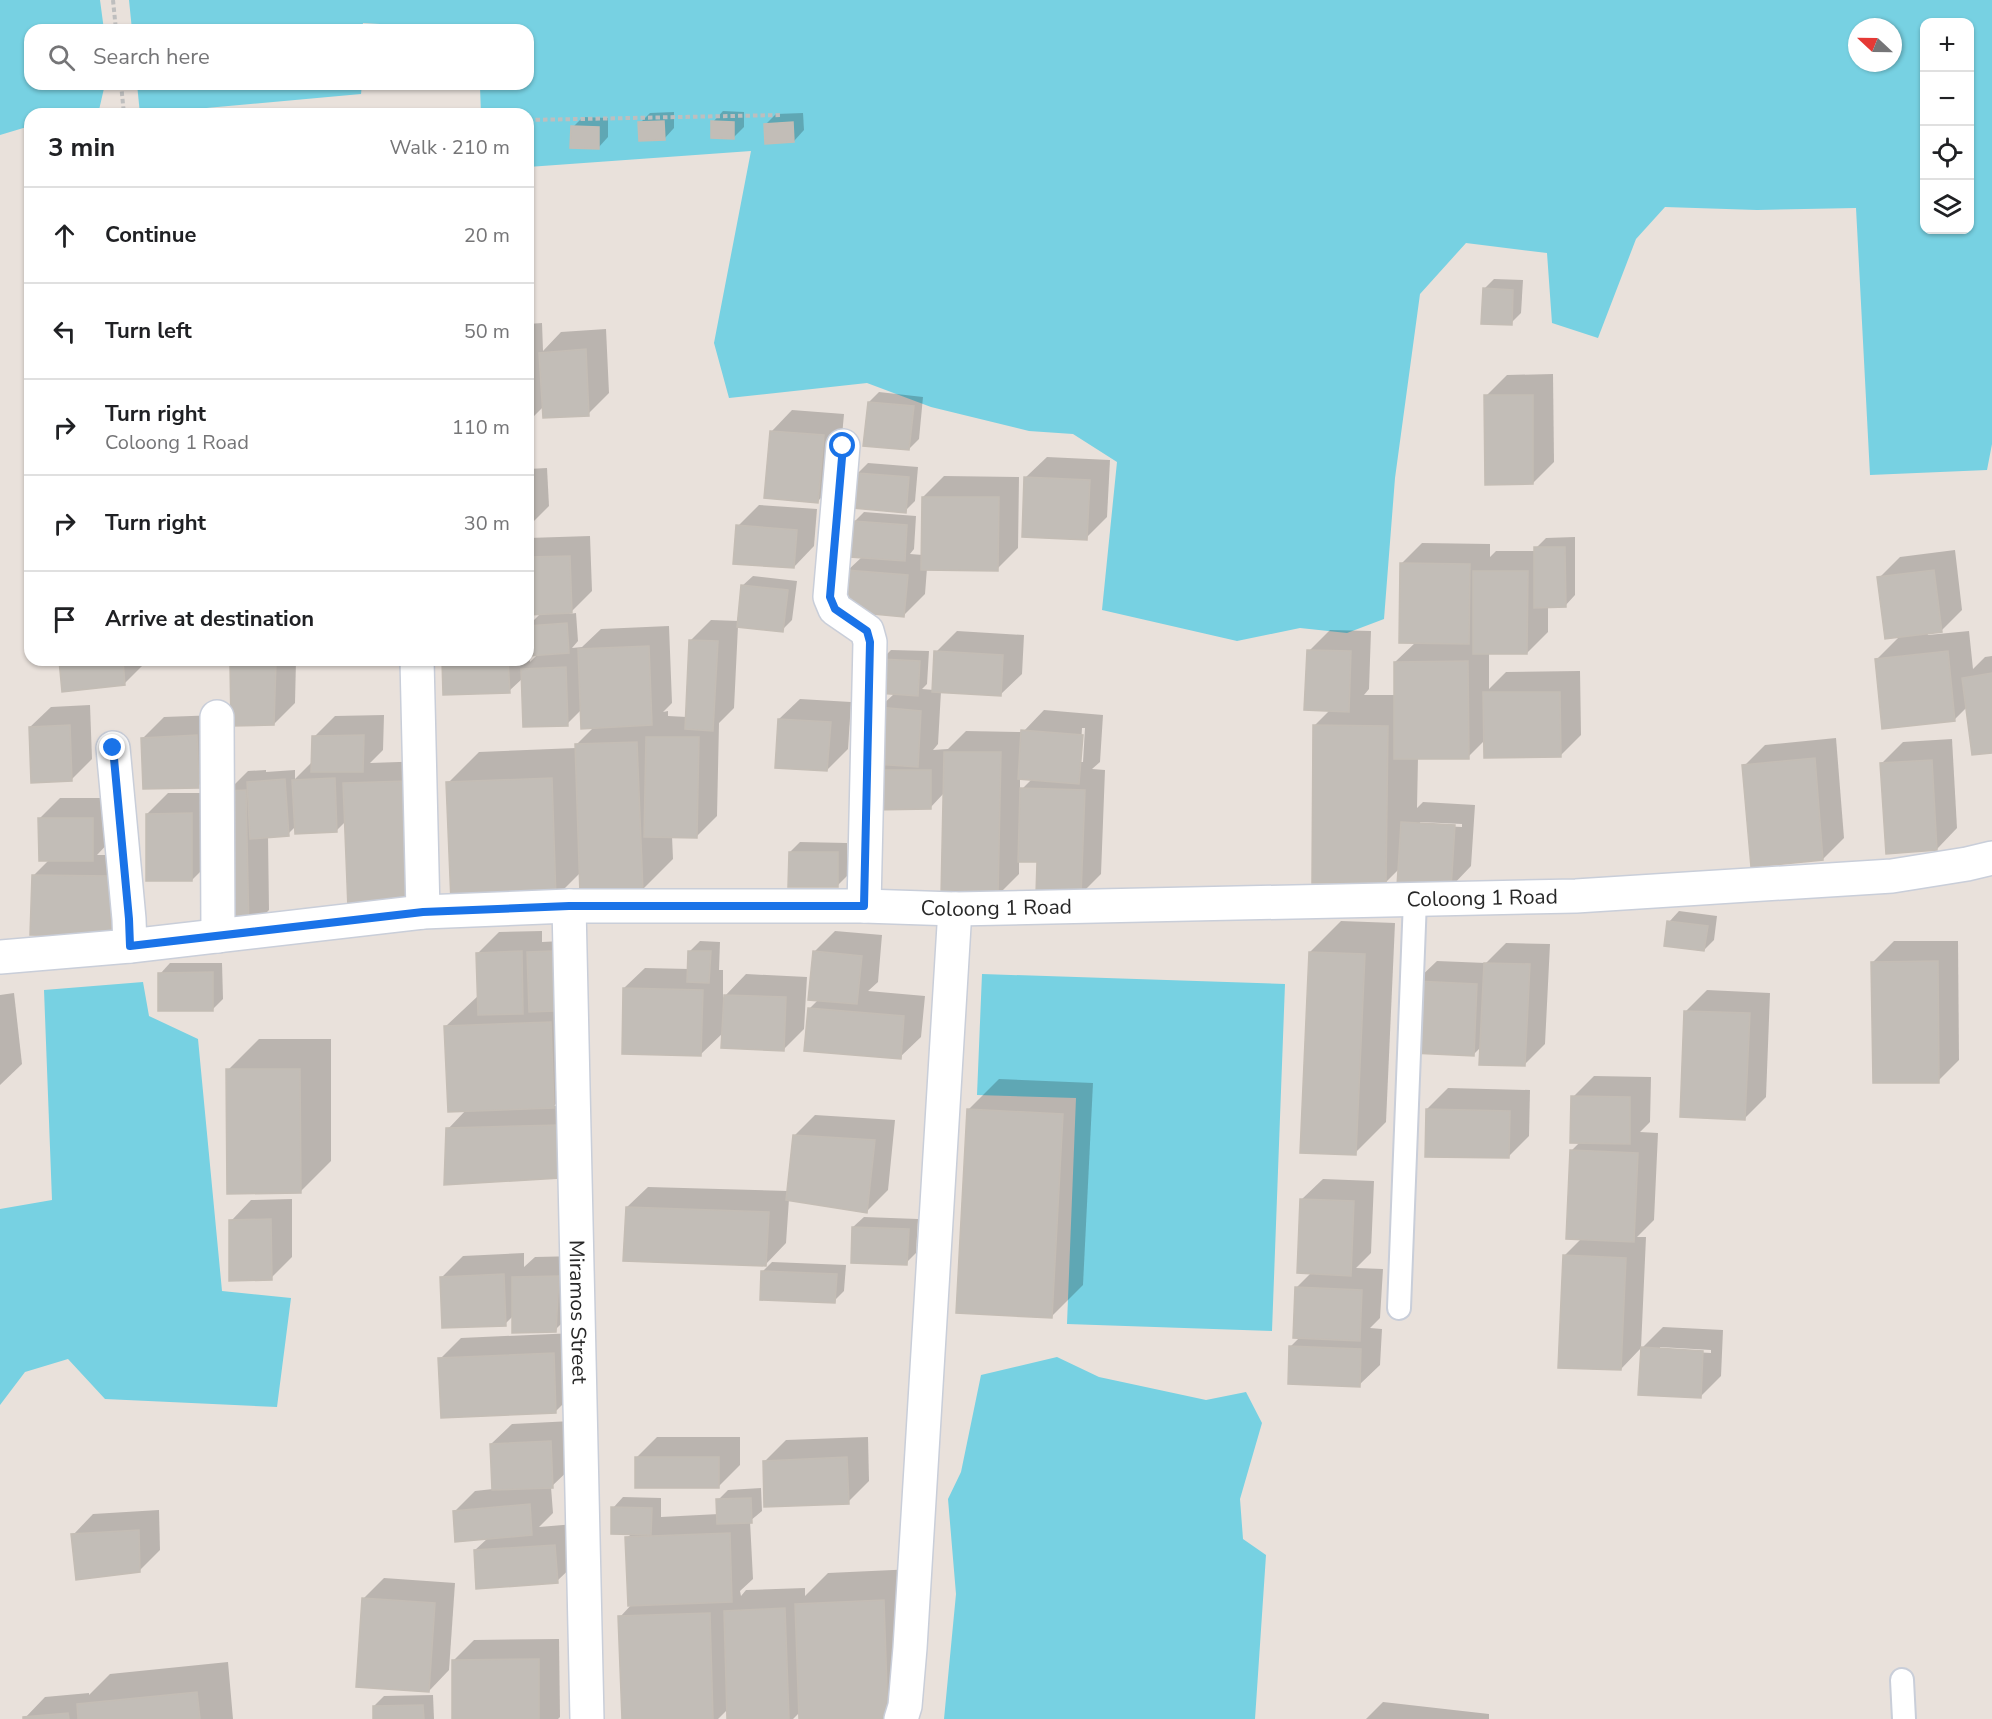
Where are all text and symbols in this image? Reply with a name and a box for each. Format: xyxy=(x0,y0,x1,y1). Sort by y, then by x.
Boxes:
north arrow xyxy=(1848,18,1902,72)
map controls xyxy=(1920,18,1974,234)
button: + xyxy=(1920,18,1974,72)
search box xyxy=(24,24,534,90)
icon: search xyxy=(45,41,78,74)
text: Search here xyxy=(93,42,210,72)
button: − xyxy=(1920,72,1974,126)
button: locate xyxy=(1920,126,1974,180)
text: 3 min xyxy=(48,130,115,165)
text: Walk · 210 m xyxy=(390,134,510,161)
button: layers xyxy=(1920,180,1974,234)
icon: ahead xyxy=(48,219,81,252)
text: Continue xyxy=(105,220,196,250)
text: 20 m xyxy=(464,222,510,249)
icon: left xyxy=(48,315,81,348)
text: Turn left xyxy=(105,316,192,346)
text: 50 m xyxy=(464,318,510,345)
text: Turn right xyxy=(105,399,206,429)
icon: right xyxy=(48,411,81,444)
text: 110 m xyxy=(452,414,510,441)
text: Coloong 1 Road xyxy=(105,429,249,456)
route start xyxy=(829,432,855,458)
icon: right xyxy=(48,507,81,540)
text: Turn right xyxy=(105,508,206,538)
text: 30 m xyxy=(464,510,510,537)
icon: arrive xyxy=(48,603,81,636)
text: Arrive at destination xyxy=(105,604,314,634)
route end xyxy=(99,734,125,760)
street label: Coloong 1 Road xyxy=(1406,882,1558,914)
street label: Coloong 1 Road xyxy=(920,893,1072,923)
street label: Miramos Street xyxy=(562,1240,594,1385)

